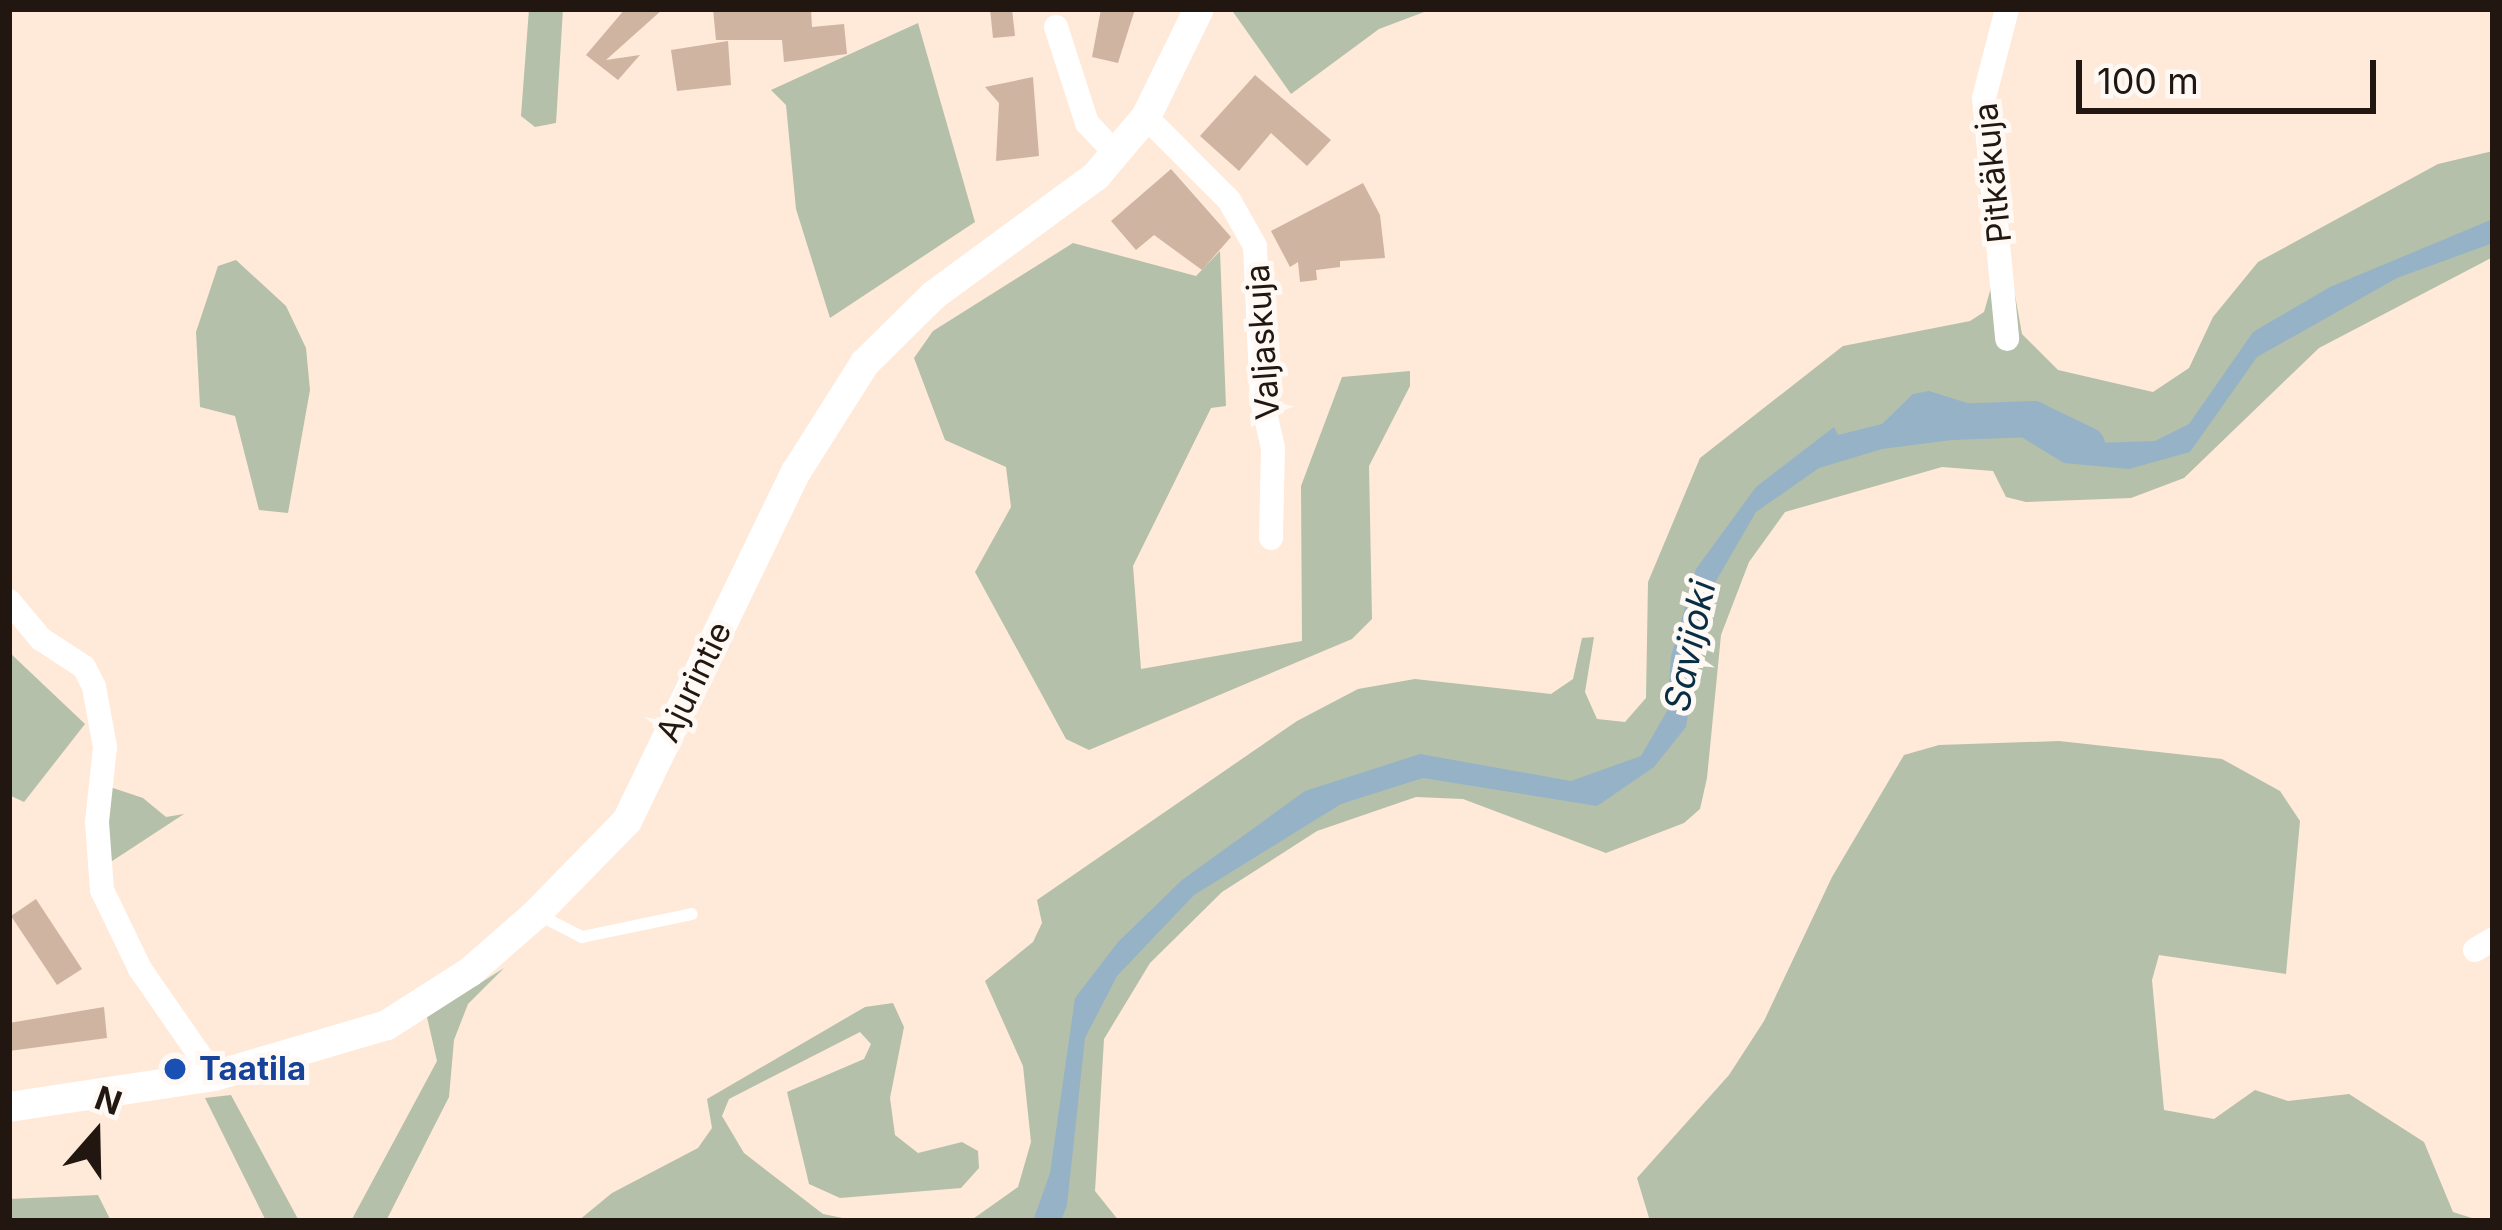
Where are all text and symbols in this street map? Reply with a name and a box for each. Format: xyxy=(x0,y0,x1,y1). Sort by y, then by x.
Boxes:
scale bar xyxy=(2082,36,2382,110)
text: 100 m xyxy=(2097,59,2199,103)
street label: Pitkäkuja xyxy=(1966,101,2020,245)
street label: Valjaskuja xyxy=(1238,263,1288,421)
water label: Savijoki xyxy=(1655,577,1725,715)
street label: Ajurintie xyxy=(648,615,740,749)
place label: Taatila xyxy=(199,1049,306,1089)
marker: Taatila xyxy=(162,1056,188,1082)
north arrow xyxy=(36,1074,156,1194)
text: N xyxy=(90,1077,127,1123)

